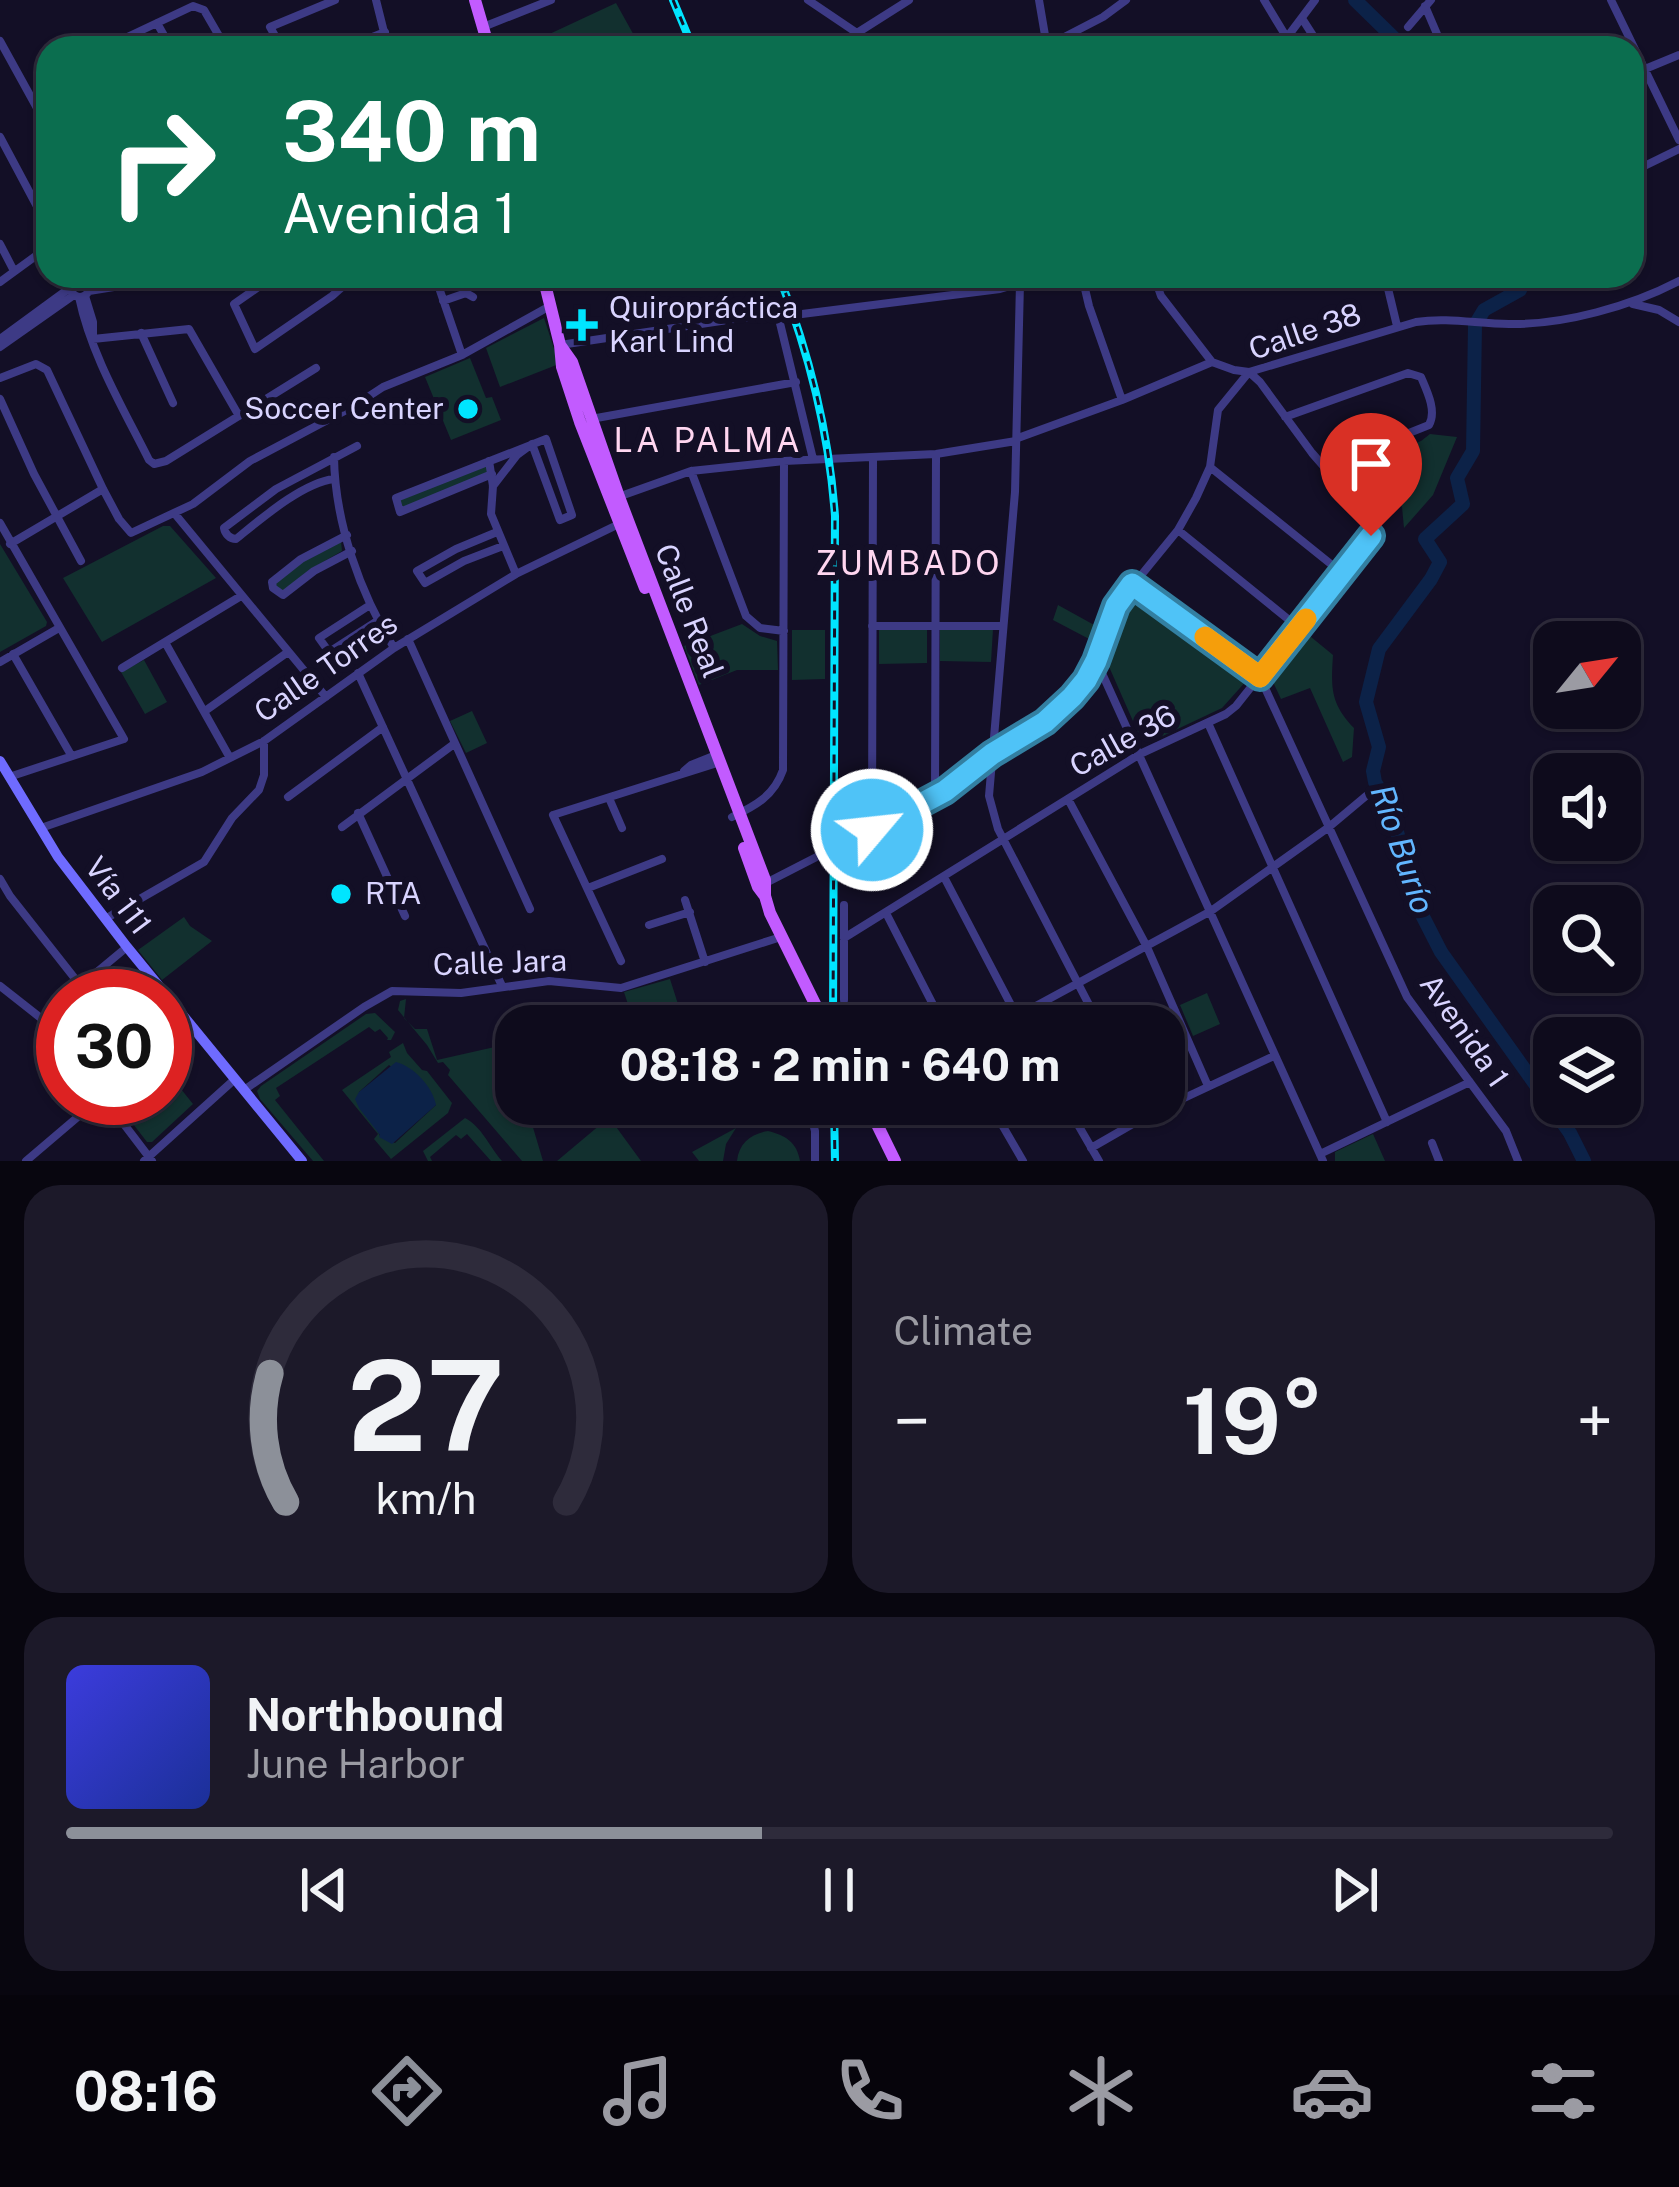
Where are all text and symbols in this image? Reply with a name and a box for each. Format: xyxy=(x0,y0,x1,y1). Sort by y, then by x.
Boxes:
text: 340 m xyxy=(282,81,541,180)
icon: right xyxy=(84,84,240,240)
text: Avenida 1 xyxy=(282,182,516,245)
place label: Quiropráctica Karl Lind xyxy=(609,289,798,359)
street label: Calle 38 xyxy=(1244,295,1365,367)
marker: Quiropráctica Karl Lind xyxy=(566,309,598,341)
place label: Soccer Center xyxy=(244,390,444,426)
marker: Soccer Center xyxy=(455,396,481,422)
pin xyxy=(1320,413,1422,536)
district label: LA PALMA xyxy=(613,421,803,459)
icon: arrive xyxy=(1338,431,1404,497)
street label: Calle Real xyxy=(648,539,732,683)
district label: ZUMBADO xyxy=(816,544,1002,582)
street label: Calle Torres xyxy=(247,605,404,730)
north arrow xyxy=(1533,621,1641,729)
map controls xyxy=(1533,621,1641,1125)
street label: Calle 36 xyxy=(1063,696,1182,784)
button: sound xyxy=(1533,753,1641,861)
position arrow xyxy=(809,767,935,893)
water label: Río Burío xyxy=(1363,780,1443,918)
street label: Vía 111 xyxy=(78,850,160,941)
place label: RTA xyxy=(365,875,421,911)
marker: RTA xyxy=(328,881,354,907)
button: search xyxy=(1533,885,1641,993)
street label: Calle Jara xyxy=(432,942,568,982)
street label: Avenida 1 xyxy=(1413,967,1517,1094)
speed limit sign: 30 xyxy=(36,969,192,1125)
button: layers xyxy=(1533,1017,1641,1125)
text: 08:18 · 2 min · 640 m xyxy=(620,1038,1060,1091)
text: Climate xyxy=(894,1308,1033,1354)
text: 27 xyxy=(347,1332,504,1479)
text: 19° xyxy=(1183,1368,1324,1474)
text: − xyxy=(894,1382,930,1460)
text: + xyxy=(1576,1382,1613,1460)
text: km/h xyxy=(375,1473,476,1524)
text: Northbound xyxy=(246,1688,504,1741)
text: June Harbor xyxy=(246,1741,465,1787)
icon: previous xyxy=(291,1857,357,1923)
icon: pause xyxy=(806,1857,872,1923)
icon: next xyxy=(1322,1857,1388,1923)
icon: directions xyxy=(365,2049,449,2133)
icon: music xyxy=(596,2049,680,2133)
icon: phone xyxy=(828,2049,912,2133)
icon: climate xyxy=(1059,2049,1143,2133)
icon: car xyxy=(1290,2049,1374,2133)
icon: filters xyxy=(1521,2049,1605,2133)
text: 08:16 xyxy=(74,2060,218,2123)

